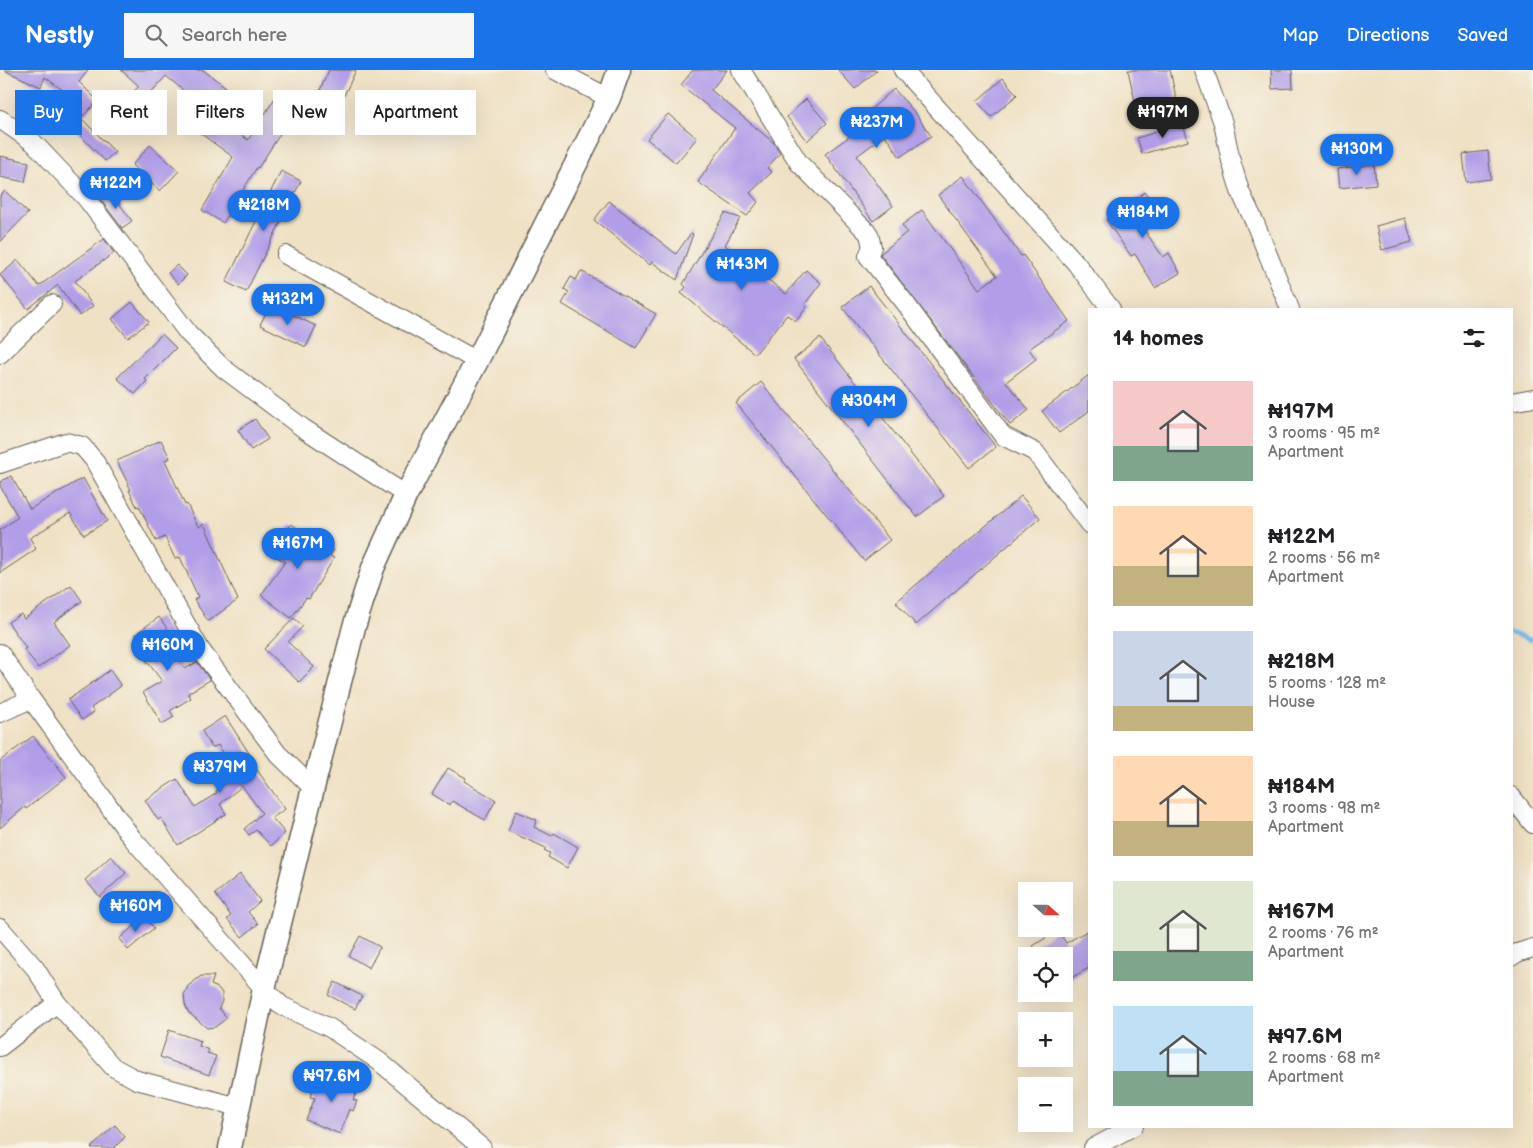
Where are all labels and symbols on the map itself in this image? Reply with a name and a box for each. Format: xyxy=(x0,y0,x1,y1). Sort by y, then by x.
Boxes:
pin: ₦197M xyxy=(1128,97,1198,139)
pin: ₦237M xyxy=(842,106,912,149)
pin: ₦130M xyxy=(1322,134,1392,176)
pin: ₦122M xyxy=(81,168,151,210)
pin: ₦218M xyxy=(229,190,299,232)
pin: ₦184M xyxy=(1108,196,1178,239)
pin: ₦143M xyxy=(707,248,777,291)
pin: ₦132M xyxy=(253,284,323,326)
pin: ₦304M xyxy=(834,386,904,428)
pin: ₦167M xyxy=(263,528,333,570)
pin: ₦160M xyxy=(133,630,203,672)
pin: ₦379M xyxy=(185,752,255,794)
north arrow xyxy=(1018,882,1072,938)
pin: ₦160M xyxy=(101,890,171,933)
pin: ₦97.6M xyxy=(291,1060,373,1103)

